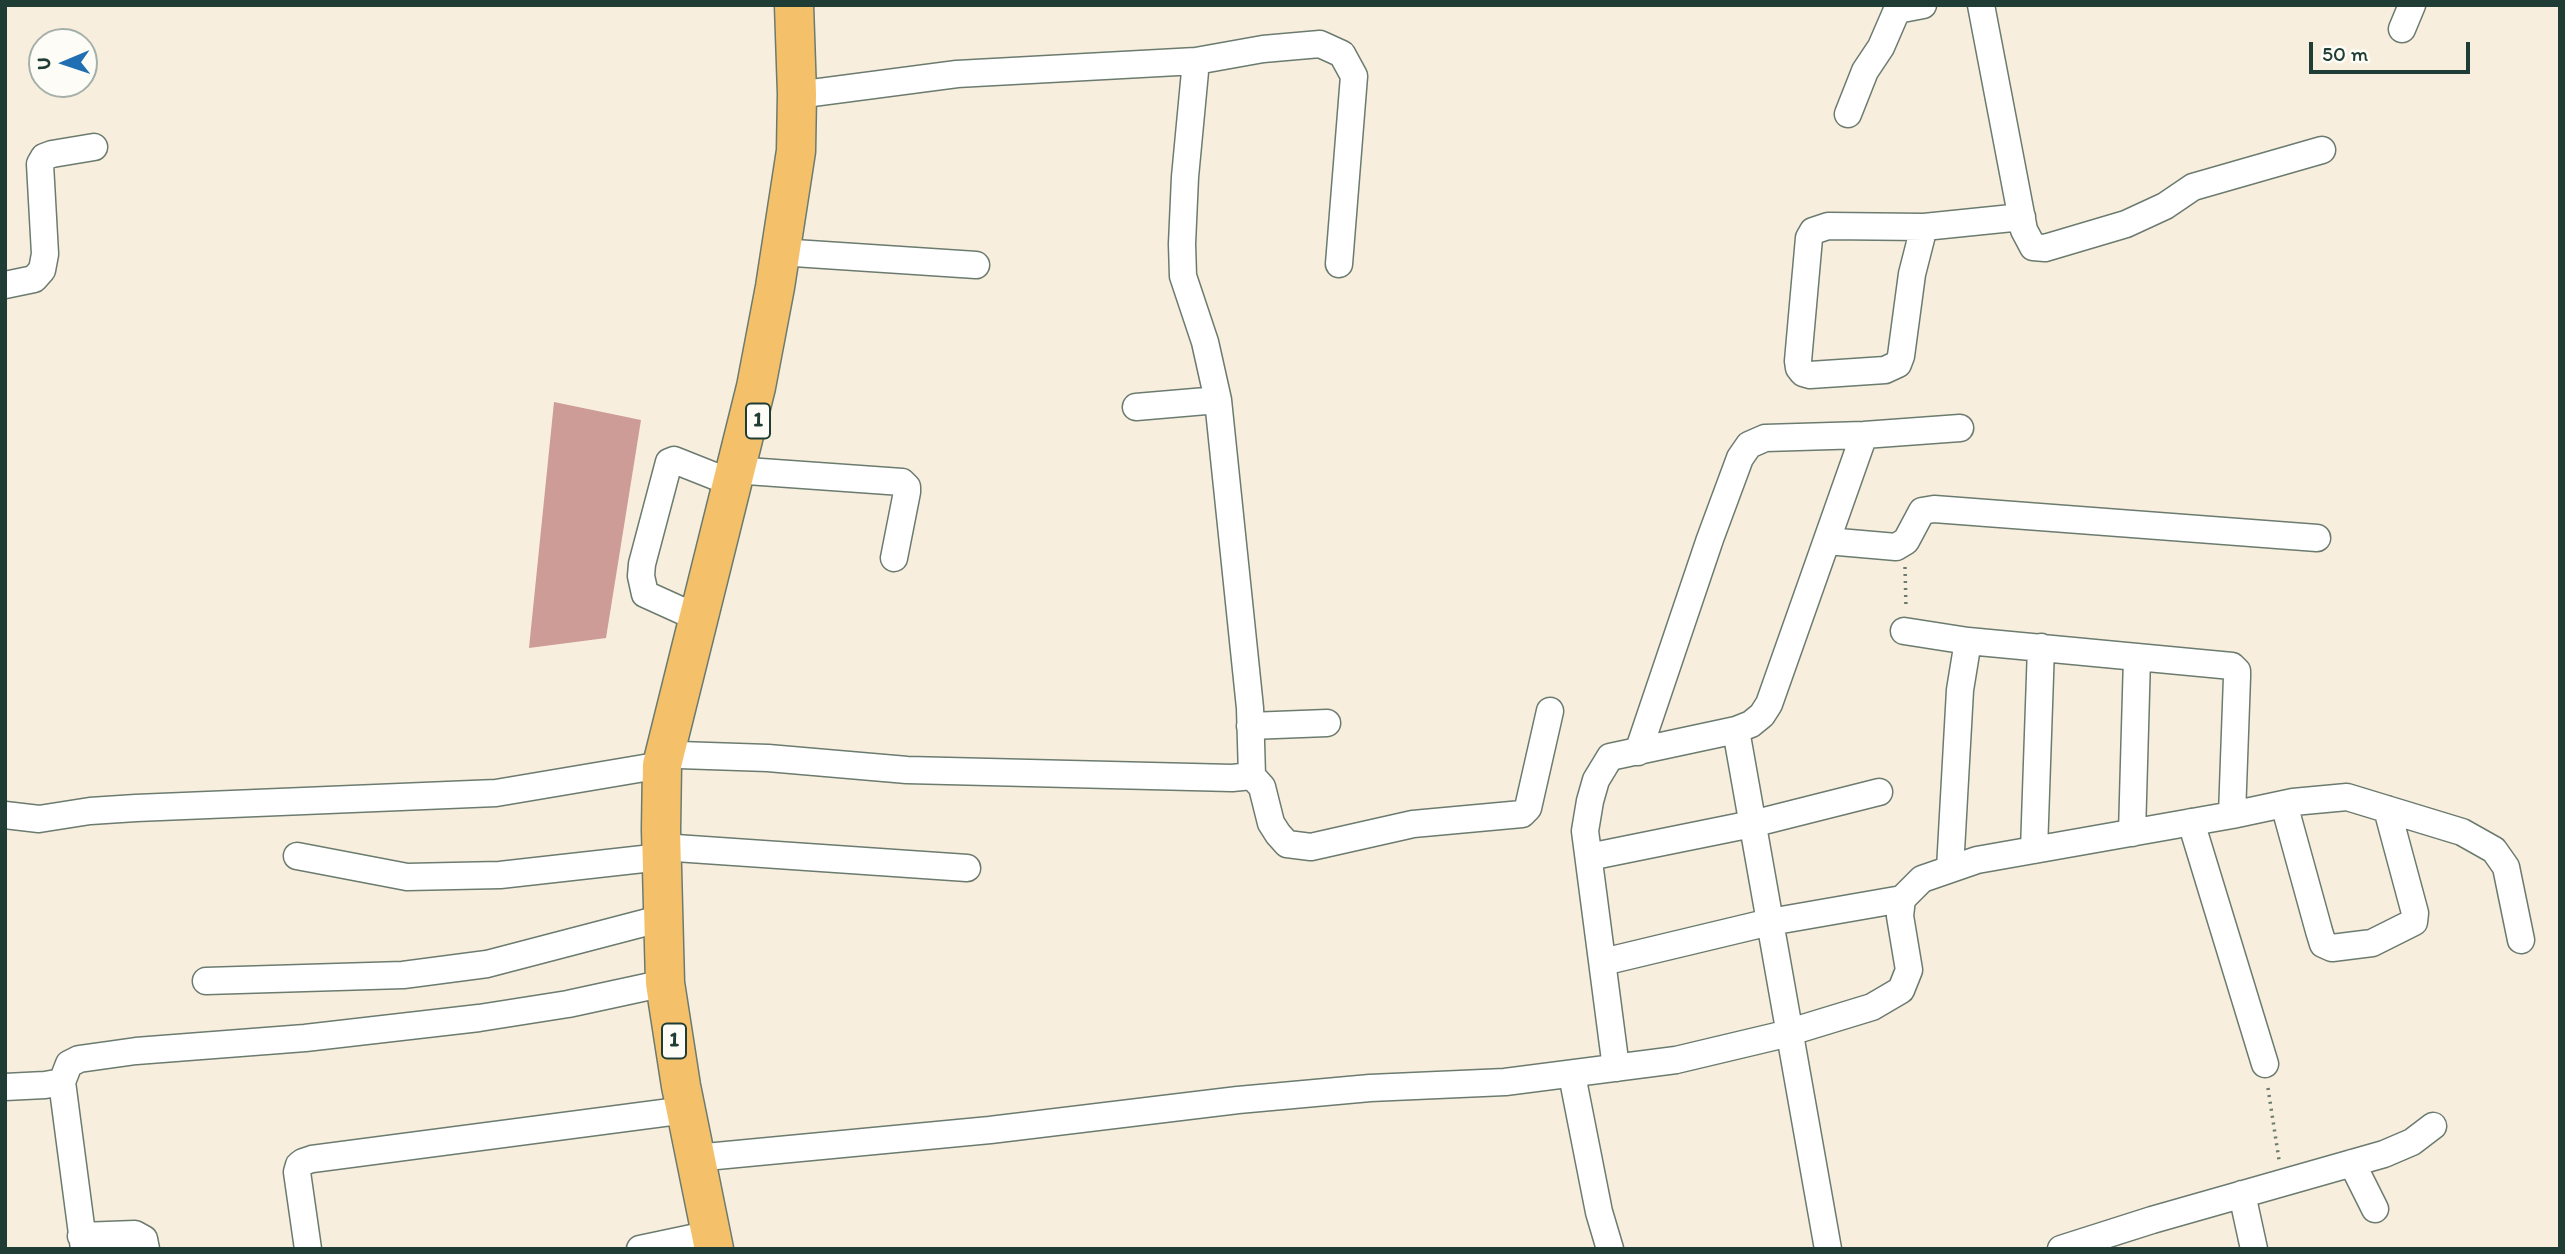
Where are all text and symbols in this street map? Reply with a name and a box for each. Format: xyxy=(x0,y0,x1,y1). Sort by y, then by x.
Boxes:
north arrow xyxy=(28,28,98,98)
scale bar xyxy=(2313,28,2474,72)
text: 50 m xyxy=(2322,41,2368,66)
text: U xyxy=(32,57,55,70)
road number: 1 xyxy=(746,404,770,438)
road number: 1 xyxy=(662,1024,686,1058)

